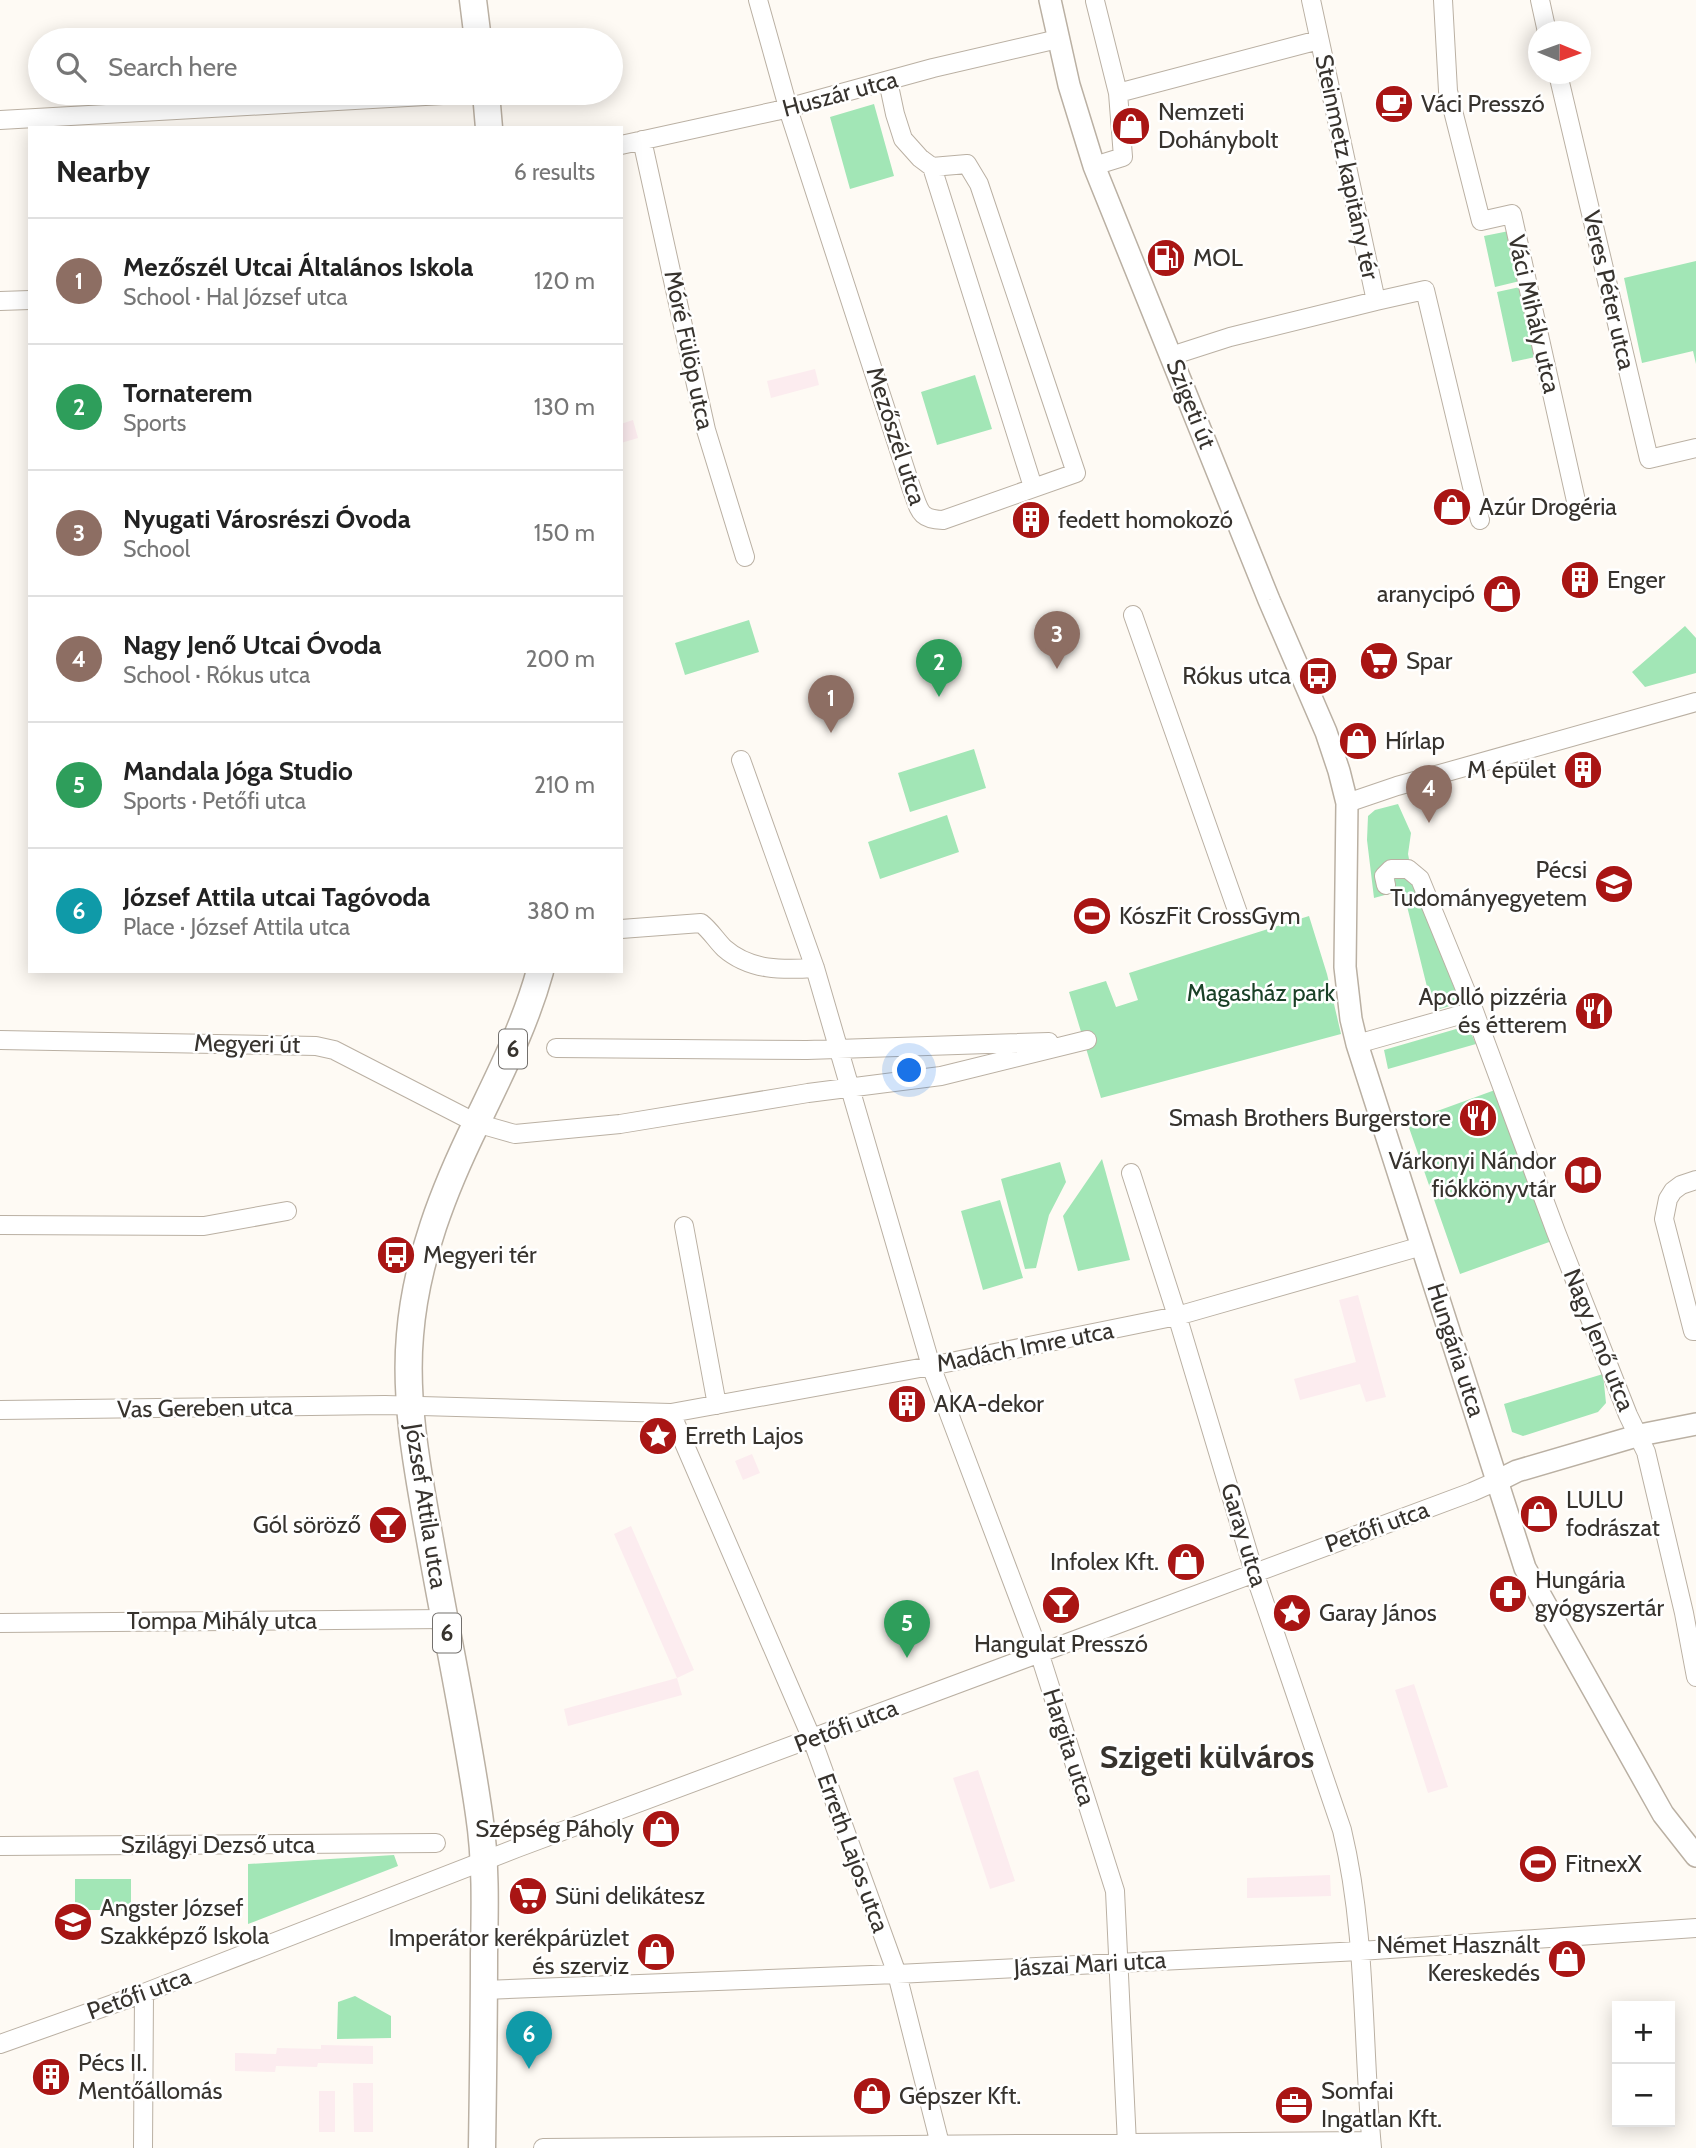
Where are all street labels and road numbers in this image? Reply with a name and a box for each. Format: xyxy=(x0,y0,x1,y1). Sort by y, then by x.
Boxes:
street label: Steinmetz kapitány tér xyxy=(1309,52,1386,282)
street label: Huszár utca xyxy=(779,64,901,123)
street label: Veres Péter utca xyxy=(1577,208,1642,373)
street label: Váci Mihály utca xyxy=(1502,232,1567,396)
street label: Móré Fülöp utca xyxy=(658,268,721,433)
street label: Szigeti út xyxy=(1160,355,1222,453)
street label: Mezőszél utca xyxy=(861,363,933,509)
street label: Megyeri út xyxy=(194,1028,300,1059)
road number: 6 xyxy=(499,1030,527,1068)
street label: Nagy Jenő utca xyxy=(1558,1265,1641,1416)
street label: Hungária utca xyxy=(1421,1279,1492,1421)
street label: Madách Imre utca xyxy=(934,1315,1116,1378)
street label: Vas Gereben utca xyxy=(117,1391,294,1424)
street label: József Attila utca xyxy=(399,1420,454,1591)
street label: Garay utca xyxy=(1215,1480,1274,1591)
street label: Petőfi utca xyxy=(1321,1494,1433,1559)
street label: Tompa Mihály utca xyxy=(127,1606,318,1635)
road number: 6 xyxy=(433,1614,461,1652)
street label: Hargita utca xyxy=(1037,1685,1102,1809)
street label: Petőfi utca xyxy=(790,1692,902,1758)
street label: Erreth Lajos utca xyxy=(811,1769,896,1937)
street label: Szilágyi Dezső utca xyxy=(121,1830,316,1859)
street label: Jászai Mari utca xyxy=(1012,1945,1167,1982)
street label: Petőfi utca xyxy=(83,1961,195,2026)

